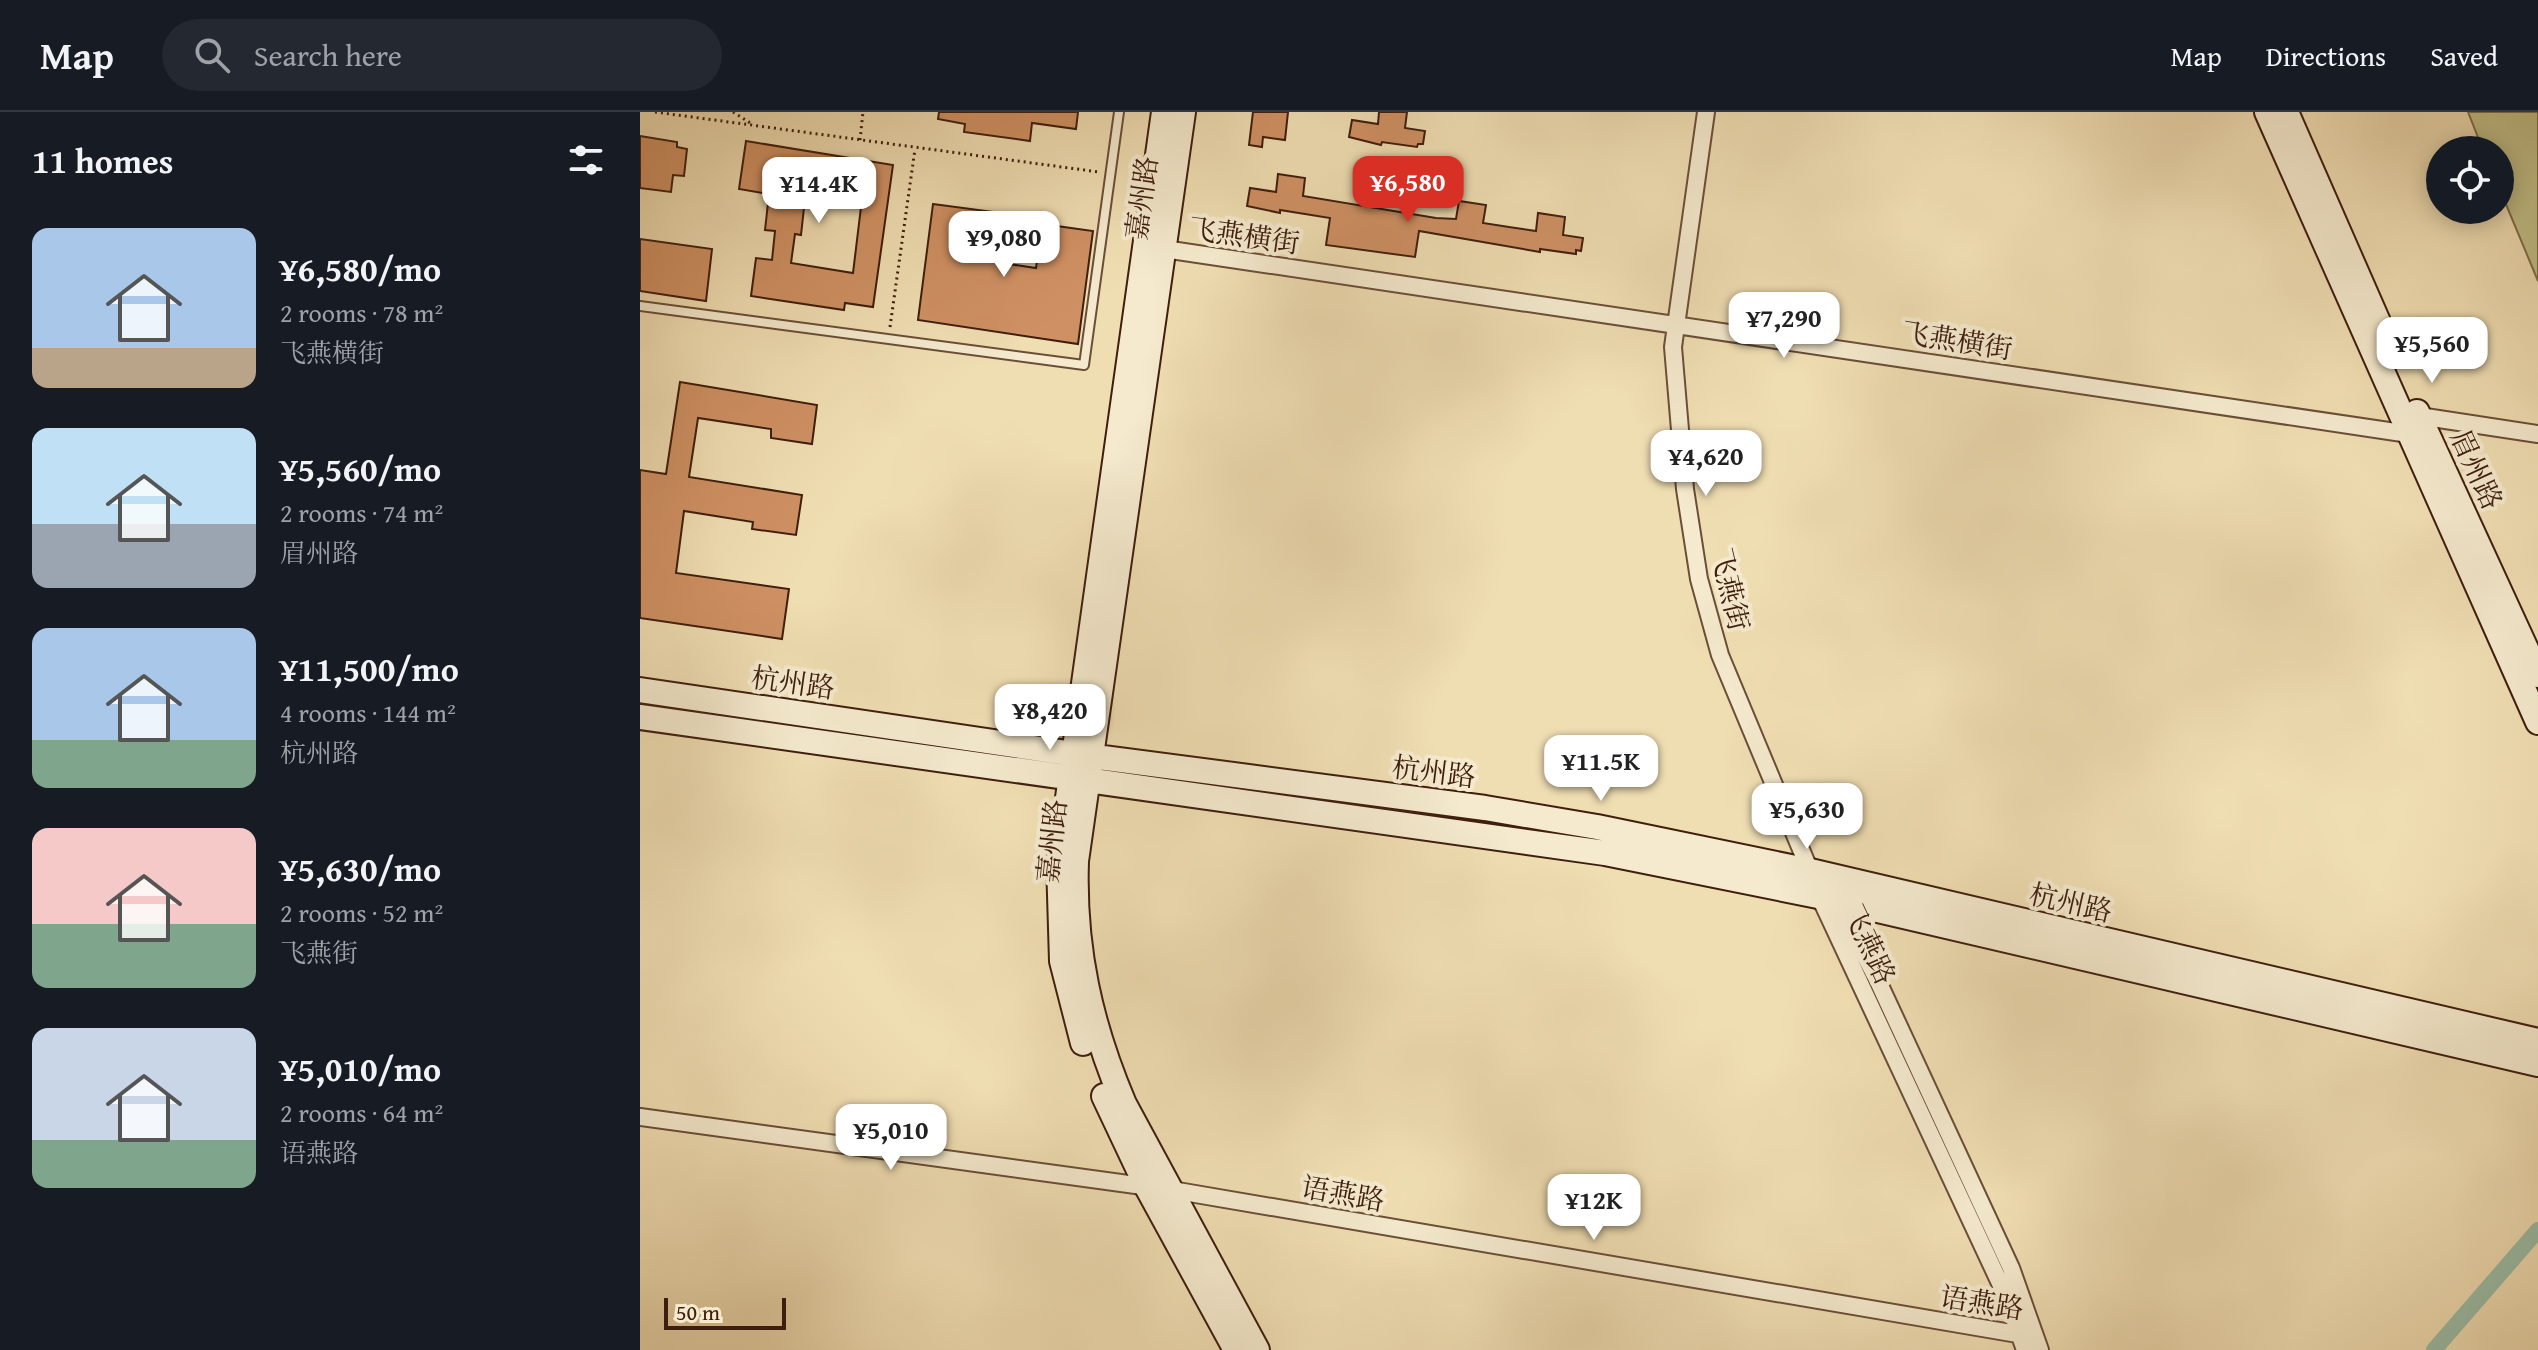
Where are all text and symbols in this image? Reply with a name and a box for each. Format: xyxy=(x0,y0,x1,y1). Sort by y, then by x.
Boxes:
search box xyxy=(162,19,722,91)
text: Map xyxy=(40,27,114,83)
icon: search xyxy=(190,33,234,77)
text: Search here xyxy=(254,33,402,77)
text: Map xyxy=(2170,35,2222,76)
text: Directions xyxy=(2266,35,2386,76)
text: Saved xyxy=(2430,35,2498,76)
text: 11 homes xyxy=(32,136,173,185)
map controls xyxy=(2426,136,2514,224)
button: locate xyxy=(2426,136,2514,224)
icon: filters xyxy=(564,138,608,182)
street label: 嘉州路 xyxy=(1115,154,1167,242)
pin: ¥6,580 xyxy=(1343,156,1473,224)
pin: ¥14.4K xyxy=(754,157,884,225)
text: ¥6,580 xyxy=(1371,162,1445,201)
text: ¥14.4K xyxy=(780,163,858,202)
street label: 飞燕横街 xyxy=(1186,207,1302,263)
pin: ¥9,080 xyxy=(939,211,1069,279)
text: ¥9,080 xyxy=(967,217,1041,256)
text: ¥6,580/mo xyxy=(280,244,441,293)
icon: home xyxy=(96,260,192,356)
pin: ¥7,290 xyxy=(1719,292,1849,360)
text: 2 rooms · 78 m² xyxy=(280,293,443,332)
text: ¥7,290 xyxy=(1747,298,1821,337)
street label: 飞燕横街 xyxy=(1898,311,2016,369)
pin: ¥5,560 xyxy=(2367,317,2497,385)
text: ¥5,560 xyxy=(2395,323,2469,362)
text: 飞燕横街 xyxy=(280,333,384,372)
street label: 眉州路 xyxy=(2441,422,2513,516)
pin: ¥4,620 xyxy=(1641,430,1771,498)
text: ¥4,620 xyxy=(1669,436,1743,475)
text: ¥5,560/mo xyxy=(280,444,441,493)
icon: home xyxy=(96,460,192,556)
text: 2 rooms · 74 m² xyxy=(280,493,443,532)
text: 眉州路 xyxy=(280,533,358,572)
street label: 飞燕街 xyxy=(1702,543,1760,635)
text: ¥11,500/mo xyxy=(280,644,459,693)
street label: 杭州路 xyxy=(749,656,837,708)
icon: home xyxy=(96,660,192,756)
pin: ¥8,420 xyxy=(985,684,1115,752)
text: ¥8,420 xyxy=(1013,690,1087,729)
text: 4 rooms · 144 m² xyxy=(280,693,456,732)
text: 杭州路 xyxy=(280,733,358,772)
pin: ¥11.5K xyxy=(1536,735,1666,803)
text: ¥11.5K xyxy=(1562,741,1640,780)
street label: 杭州路 xyxy=(1390,746,1478,796)
pin: ¥5,630 xyxy=(1742,783,1872,851)
text: ¥5,630 xyxy=(1770,789,1844,828)
street label: 嘉州路 xyxy=(1026,797,1076,885)
text: ¥5,630/mo xyxy=(280,844,441,893)
icon: home xyxy=(96,860,192,956)
street label: 杭州路 xyxy=(2025,873,2117,931)
text: 2 rooms · 52 m² xyxy=(280,893,443,932)
street label: 飞燕路 xyxy=(1834,897,1906,991)
text: 飞燕街 xyxy=(280,933,358,972)
text: ¥5,010/mo xyxy=(280,1044,441,1093)
icon: home xyxy=(96,1060,192,1156)
text: 2 rooms · 64 m² xyxy=(280,1093,443,1132)
pin: ¥5,010 xyxy=(826,1104,956,1172)
text: ¥5,010 xyxy=(854,1110,928,1149)
text: 语燕路 xyxy=(280,1133,358,1172)
street label: 语燕路 xyxy=(1298,1166,1388,1220)
pin: ¥12K xyxy=(1547,1174,1641,1242)
text: ¥12K xyxy=(1566,1180,1622,1219)
street label: 语燕路 xyxy=(1937,1275,2027,1329)
scale bar xyxy=(664,1294,786,1330)
text: 50 m xyxy=(676,1296,720,1328)

